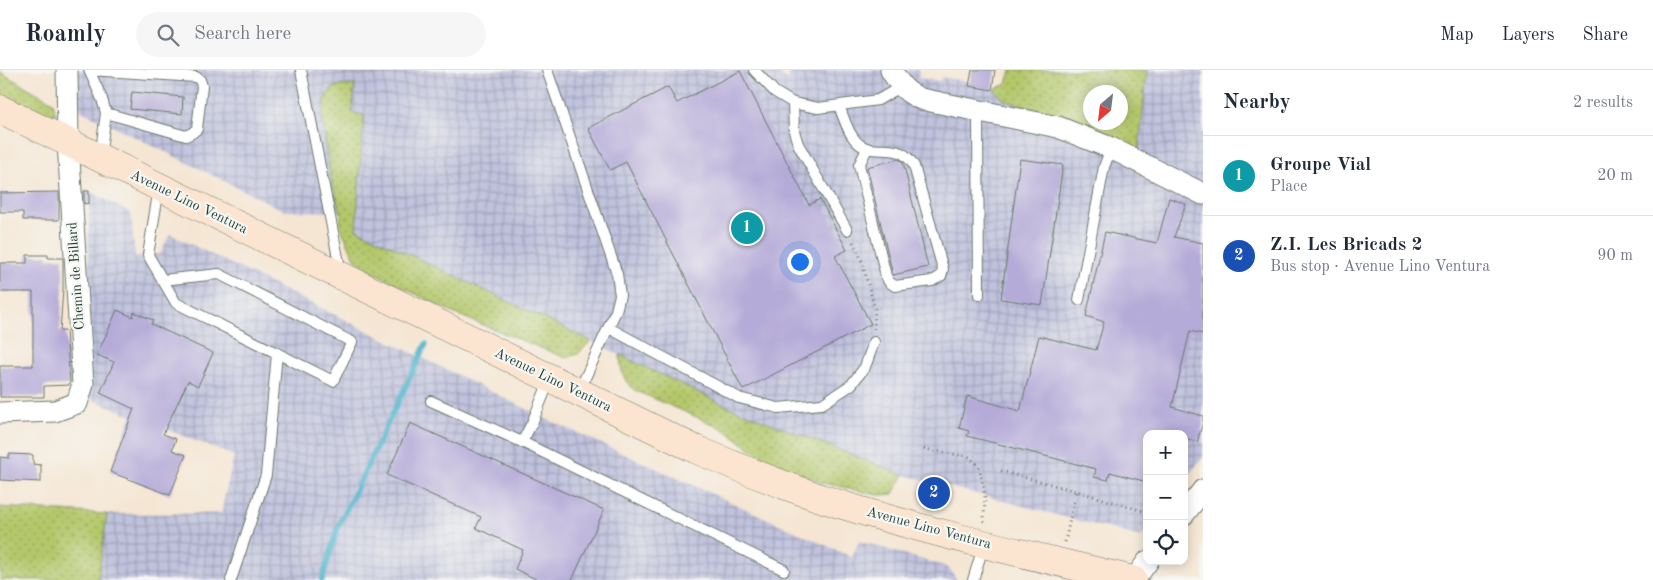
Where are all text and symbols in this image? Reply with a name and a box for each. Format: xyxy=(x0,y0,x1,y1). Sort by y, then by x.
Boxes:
search box xyxy=(136,12,486,57)
icon: search xyxy=(154,21,182,49)
text: Roamly xyxy=(25,23,106,47)
text: Search here xyxy=(194,25,291,44)
text: Map xyxy=(1440,26,1474,44)
text: Layers xyxy=(1502,26,1554,44)
text: Share xyxy=(1582,26,1628,44)
north arrow xyxy=(1083,85,1128,130)
text: Nearby xyxy=(1223,92,1291,113)
text: 2 results xyxy=(1573,95,1633,111)
text: Groupe Vial xyxy=(1270,156,1371,175)
street label: Avenue Lino Ventura xyxy=(128,168,250,236)
text: 1 xyxy=(1234,168,1244,184)
text: 20 m xyxy=(1597,168,1633,184)
text: Place xyxy=(1270,179,1307,195)
pin: 1 xyxy=(731,209,763,247)
street label: Chemin de Billard xyxy=(65,221,87,331)
text: Z.I. Les Bricads 2 xyxy=(1270,236,1423,255)
text: 2 xyxy=(1234,248,1244,264)
text: 90 m xyxy=(1597,248,1633,264)
your location xyxy=(787,249,813,275)
text: Bus stop · Avenue Lino Ventura xyxy=(1270,259,1490,275)
street label: Avenue Lino Ventura xyxy=(492,346,614,414)
map controls xyxy=(1143,430,1188,565)
button: + xyxy=(1143,430,1188,475)
pin: 2 xyxy=(918,474,950,512)
button: − xyxy=(1143,475,1188,520)
street label: Avenue Lino Ventura xyxy=(865,505,993,551)
button: locate xyxy=(1143,520,1188,565)

